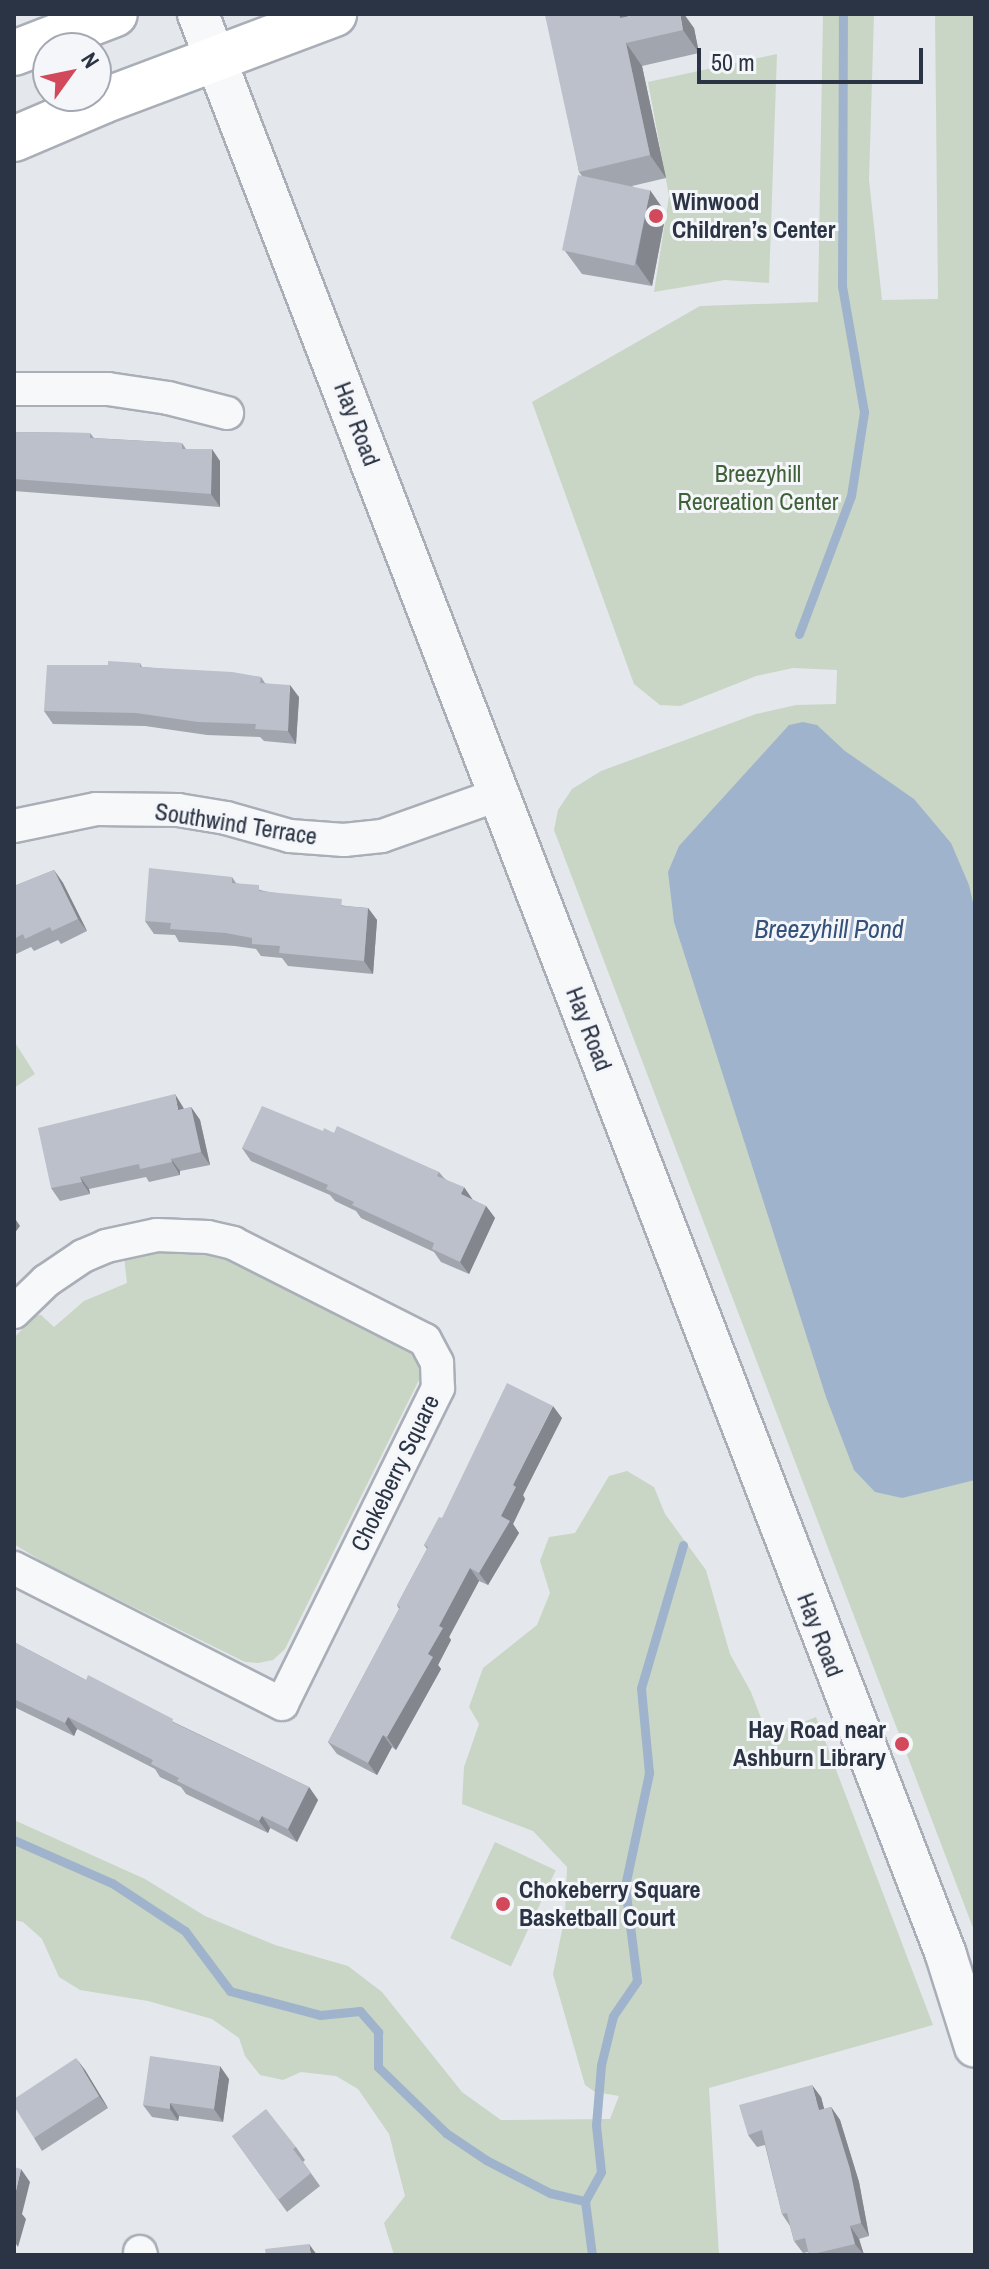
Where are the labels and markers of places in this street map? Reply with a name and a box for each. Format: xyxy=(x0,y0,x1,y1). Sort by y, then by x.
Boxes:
place label: Winwood Children’s Center xyxy=(672,188,835,244)
marker: Winwood Children’s Center xyxy=(647,207,665,225)
place label: Hay Road near Ashburn Library xyxy=(733,1716,886,1772)
marker: Hay Road near Ashburn Library xyxy=(893,1735,911,1753)
place label: Chokeberry Square Basketball Court xyxy=(519,1876,701,1932)
marker: Chokeberry Square Basketball Court xyxy=(494,1895,512,1913)

